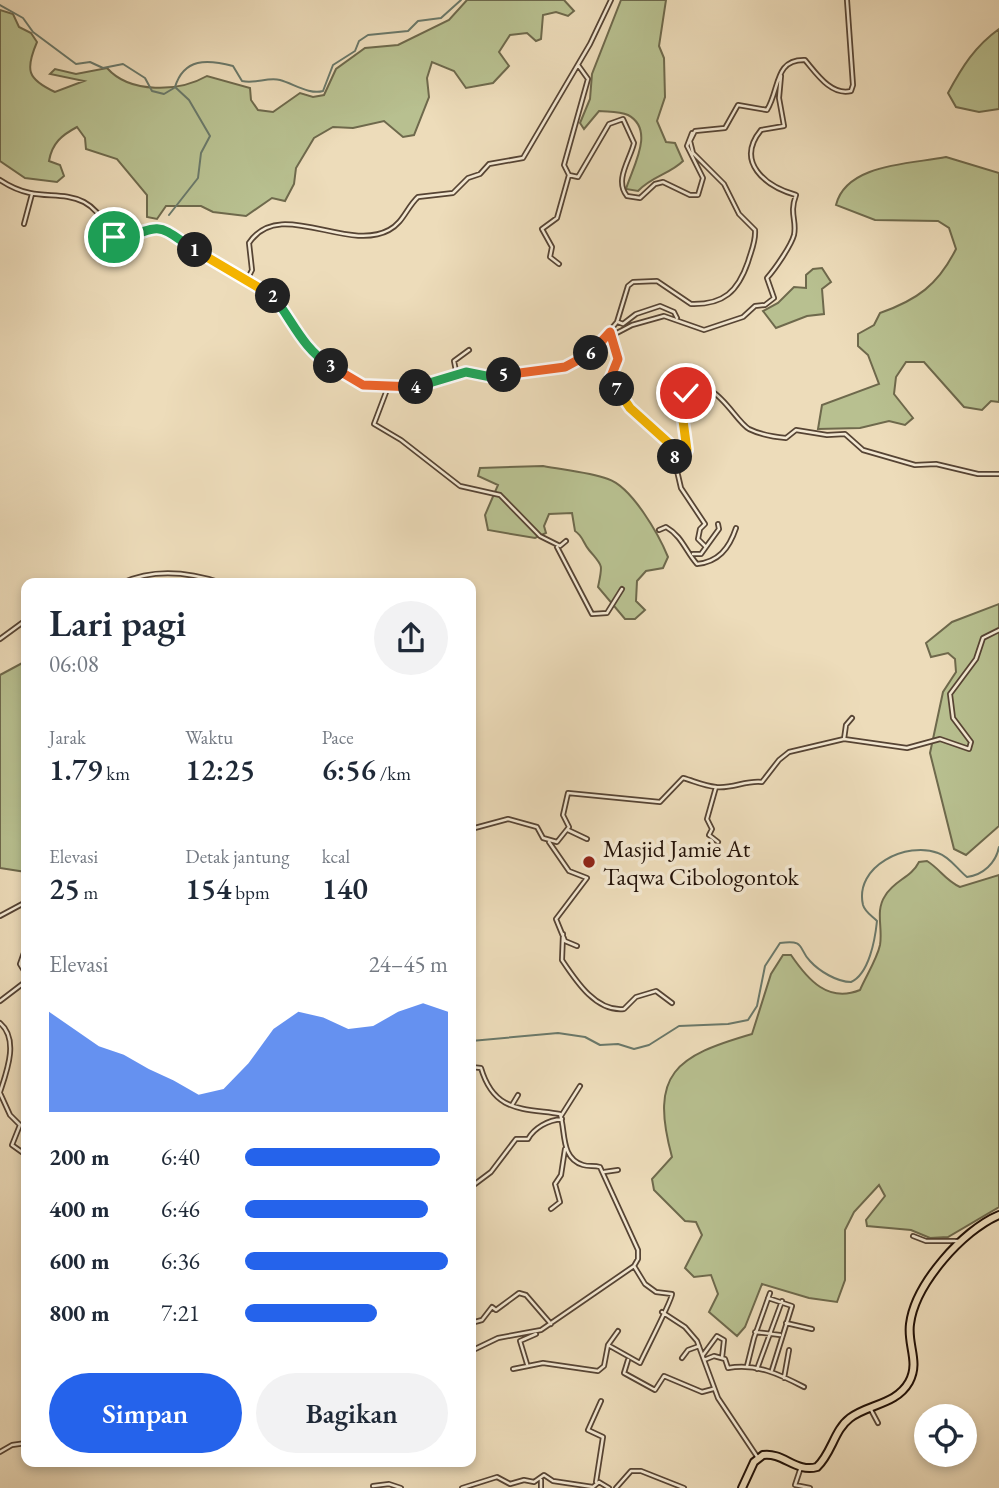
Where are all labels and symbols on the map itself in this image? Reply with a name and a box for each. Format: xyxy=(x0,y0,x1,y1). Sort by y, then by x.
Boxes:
pin xyxy=(84,207,144,267)
pin: 1 xyxy=(178,232,212,268)
pin: 2 xyxy=(256,278,290,314)
pin: 6 xyxy=(574,336,608,370)
pin: 3 xyxy=(314,348,348,384)
pin: 5 xyxy=(486,358,522,392)
pin xyxy=(656,363,716,423)
pin: 4 xyxy=(398,370,434,404)
pin: 7 xyxy=(600,372,634,406)
pin: 8 xyxy=(658,440,692,475)
place label: Masjid Jamie At Taqwa Cibologontok xyxy=(603,833,800,892)
marker: Masjid Jamie At Taqwa Cibologontok xyxy=(581,854,597,870)

